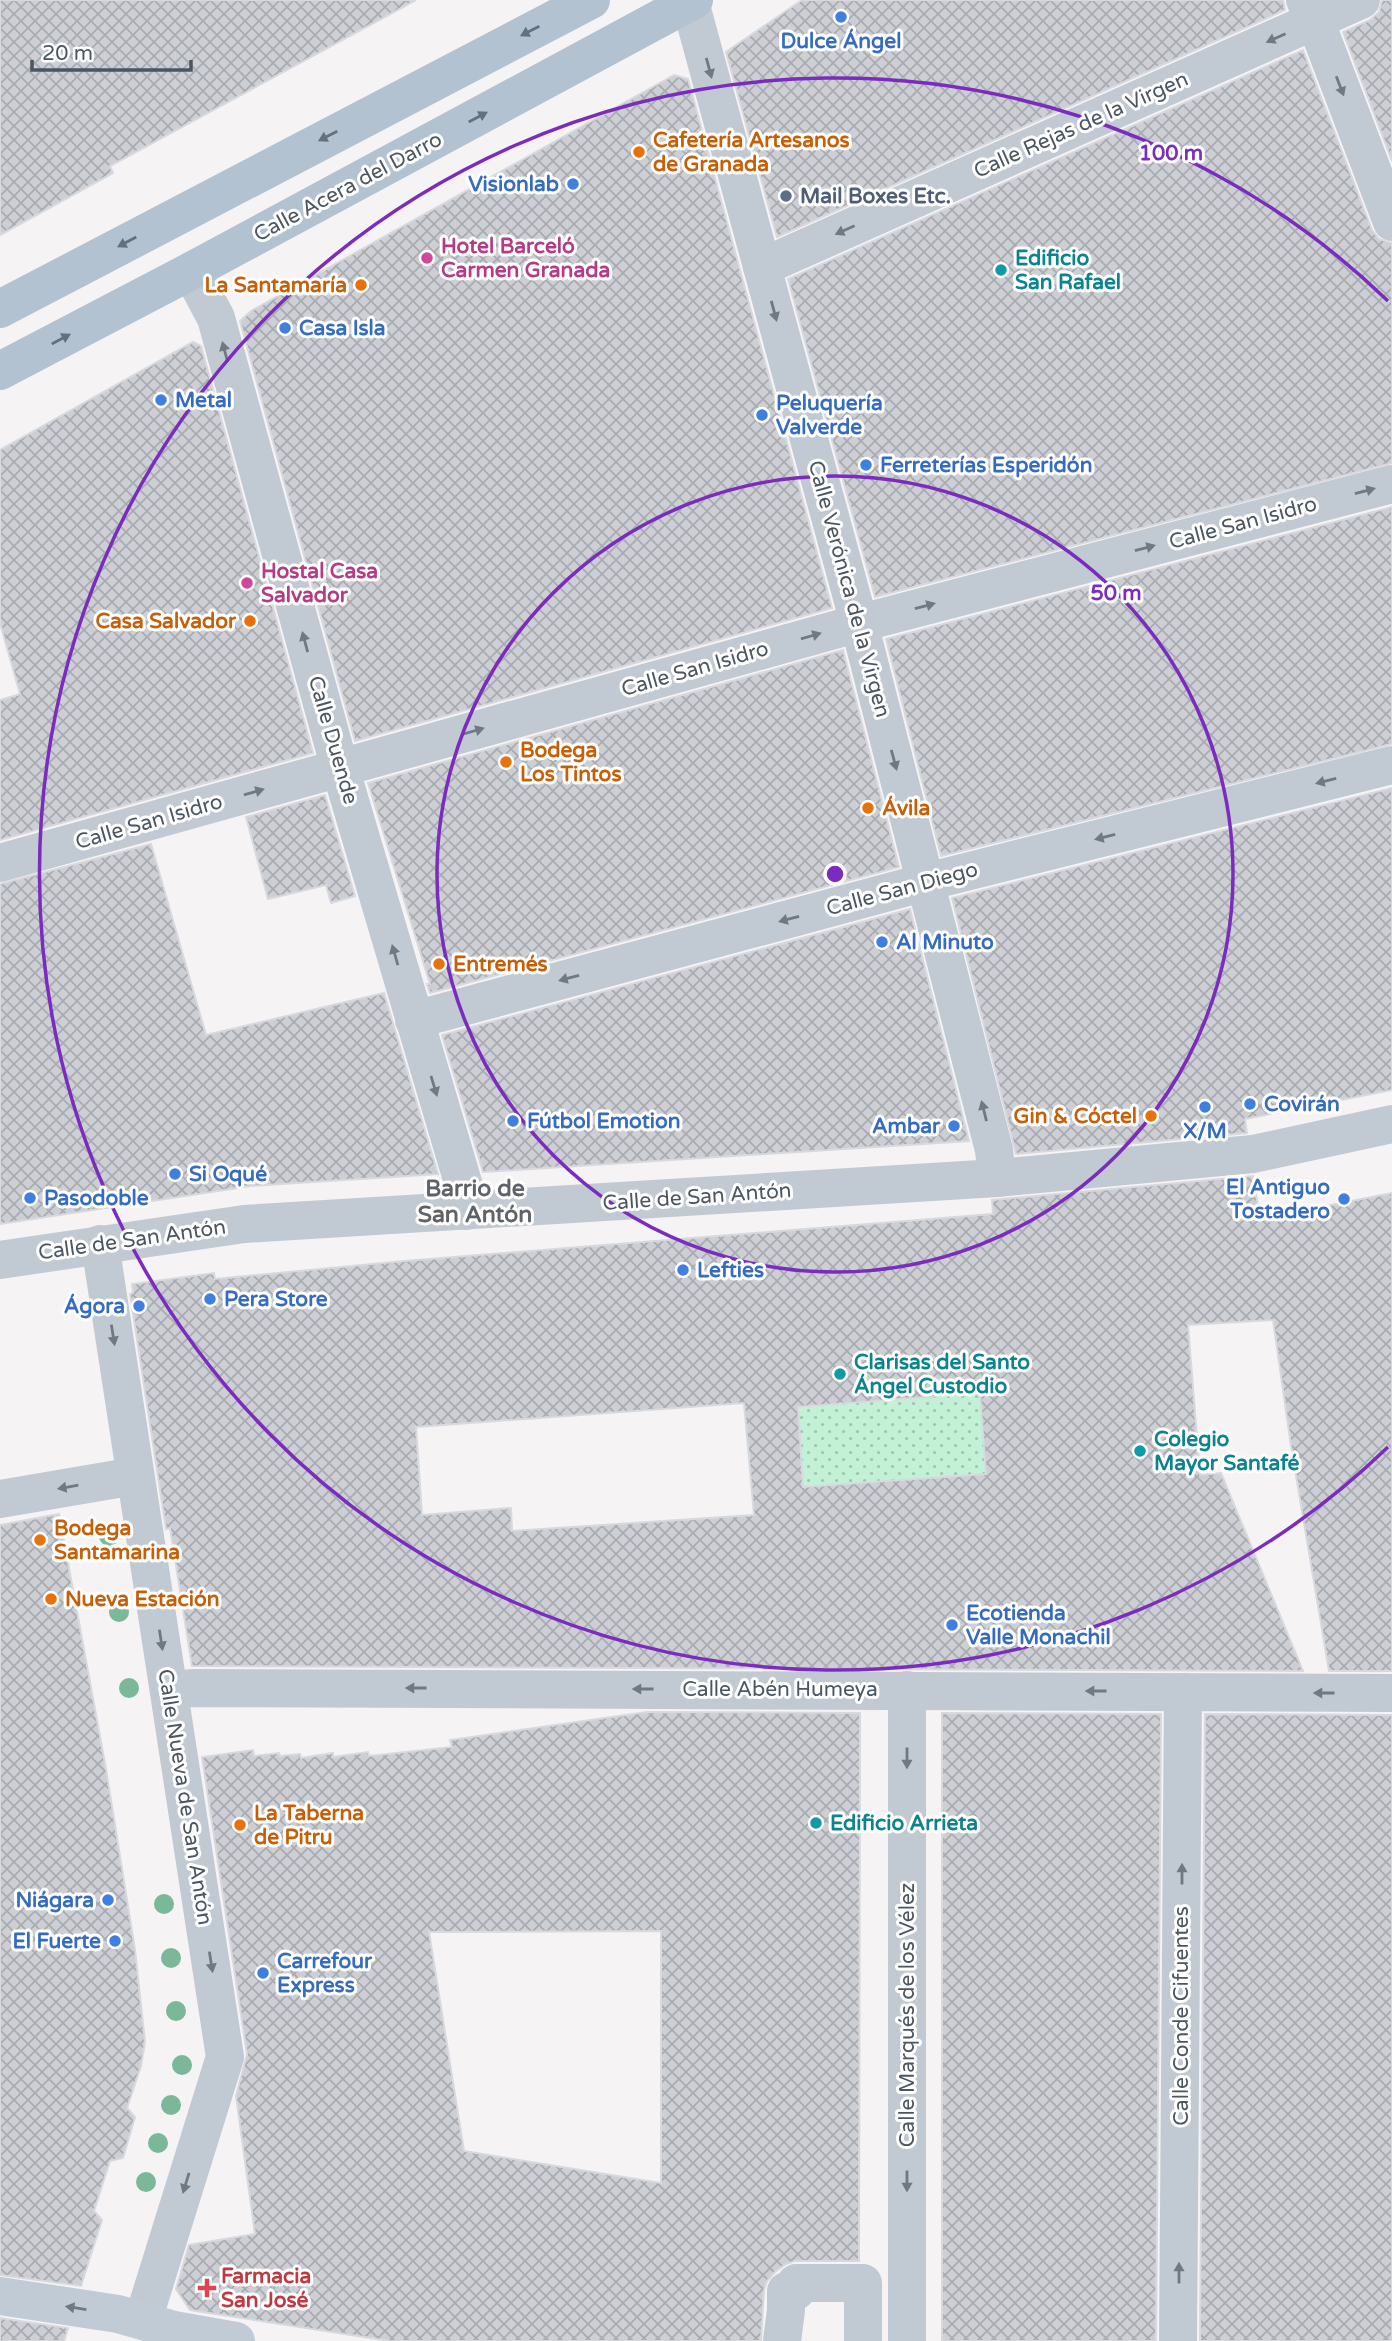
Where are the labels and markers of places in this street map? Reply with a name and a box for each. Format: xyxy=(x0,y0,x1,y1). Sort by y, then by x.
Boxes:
marker: Dulce Ángel xyxy=(833,9,849,25)
place label: Dulce Ángel xyxy=(781,28,901,54)
place label: Cafetería Artesanos de Granada xyxy=(653,128,850,177)
marker: Cafetería Artesanos de Granada xyxy=(631,144,647,160)
place label: Visionlab xyxy=(468,172,559,197)
marker: Visionlab xyxy=(565,176,581,192)
place label: Mail Boxes Etc. xyxy=(800,184,951,209)
marker: Mail Boxes Etc. xyxy=(778,188,794,204)
place label: Hotel Barceló Carmen Granada xyxy=(441,234,610,283)
place label: Edificio San Rafael xyxy=(1015,246,1121,295)
marker: Hotel Barceló Carmen Granada xyxy=(419,250,435,266)
marker: Edificio San Rafael xyxy=(993,262,1009,278)
place label: La Santamaría xyxy=(204,273,347,298)
marker: La Santamaría xyxy=(353,277,369,293)
place label: Casa Isla xyxy=(299,316,386,341)
marker: Casa Isla xyxy=(277,320,293,336)
place label: Metal xyxy=(175,388,232,413)
place label: Peluquería Valverde xyxy=(776,391,883,440)
marker: Metal xyxy=(153,392,169,408)
marker: Peluquería Valverde xyxy=(754,407,770,423)
place label: Ferreterías Esperidón xyxy=(880,453,1092,478)
marker: Ferreterías Esperidón xyxy=(858,457,874,473)
place label: Hostal Casa Salvador xyxy=(261,559,378,608)
marker: Hostal Casa Salvador xyxy=(239,575,255,591)
place label: Casa Salvador xyxy=(95,609,237,634)
marker: Casa Salvador xyxy=(242,613,258,629)
place label: Bodega Los Tintos xyxy=(520,738,621,787)
marker: Bodega Los Tintos xyxy=(498,754,514,770)
place label: Ávila xyxy=(882,795,930,821)
marker: Ávila xyxy=(860,800,876,816)
centre of rings xyxy=(823,862,847,886)
place label: Al Minuto xyxy=(896,930,994,955)
marker: Al Minuto xyxy=(874,934,890,950)
place label: Entremés xyxy=(453,952,548,977)
marker: Entremés xyxy=(431,956,447,972)
place label: Covirán xyxy=(1264,1092,1340,1117)
marker: Covirán xyxy=(1242,1096,1258,1112)
marker: X/M xyxy=(1197,1099,1213,1115)
place label: Gin & Cóctel xyxy=(1014,1104,1137,1129)
marker: Gin & Cóctel xyxy=(1143,1108,1159,1124)
place label: Fútbol Emotion xyxy=(527,1109,681,1134)
marker: Fútbol Emotion xyxy=(505,1113,521,1129)
place label: Ambar xyxy=(872,1114,941,1139)
marker: Ambar xyxy=(946,1118,962,1134)
place label: X/M xyxy=(1183,1119,1227,1144)
place label: Si Oqué xyxy=(189,1162,267,1187)
marker: Si Oqué xyxy=(167,1166,183,1182)
place label: El Antiguo Tostadero xyxy=(1226,1175,1330,1224)
place label: Pasodoble xyxy=(44,1186,149,1211)
marker: Pasodoble xyxy=(22,1190,38,1206)
marker: El Antiguo Tostadero xyxy=(1336,1191,1352,1207)
place label: Lefties xyxy=(697,1258,764,1283)
marker: Lefties xyxy=(675,1262,691,1278)
place label: Pera Store xyxy=(224,1287,328,1312)
marker: Pera Store xyxy=(202,1291,218,1307)
place label: Ágora xyxy=(64,1293,125,1319)
marker: Ágora xyxy=(131,1298,147,1314)
place label: Clarisas del Santo Ángel Custodio xyxy=(854,1350,1030,1399)
marker: Clarisas del Santo Ángel Custodio xyxy=(832,1366,848,1382)
place label: Colegio Mayor Santafé xyxy=(1154,1427,1300,1476)
marker: Colegio Mayor Santafé xyxy=(1132,1443,1148,1459)
place label: Bodega Santamarina xyxy=(54,1516,180,1565)
marker: Bodega Santamarina xyxy=(32,1532,48,1548)
place label: Nueva Estación xyxy=(65,1587,220,1612)
marker: Nueva Estación xyxy=(43,1591,59,1607)
place label: Ecotienda Valle Monachil xyxy=(966,1601,1111,1650)
marker: Ecotienda Valle Monachil xyxy=(944,1617,960,1633)
place label: La Taberna de Pitru xyxy=(254,1801,364,1850)
place label: Edificio Arrieta xyxy=(830,1811,978,1836)
marker: Edificio Arrieta xyxy=(808,1815,824,1831)
marker: La Taberna de Pitru xyxy=(232,1817,248,1833)
place label: Niágara xyxy=(15,1888,94,1913)
marker: Niágara xyxy=(100,1892,116,1908)
place label: El Fuerte xyxy=(12,1929,101,1954)
marker: El Fuerte xyxy=(107,1933,123,1949)
place label: Carrefour Express xyxy=(277,1949,373,1998)
marker: Carrefour Express xyxy=(255,1965,271,1981)
place label: Farmacia San José xyxy=(221,2264,311,2313)
marker: Farmacia San José xyxy=(199,2280,215,2296)

